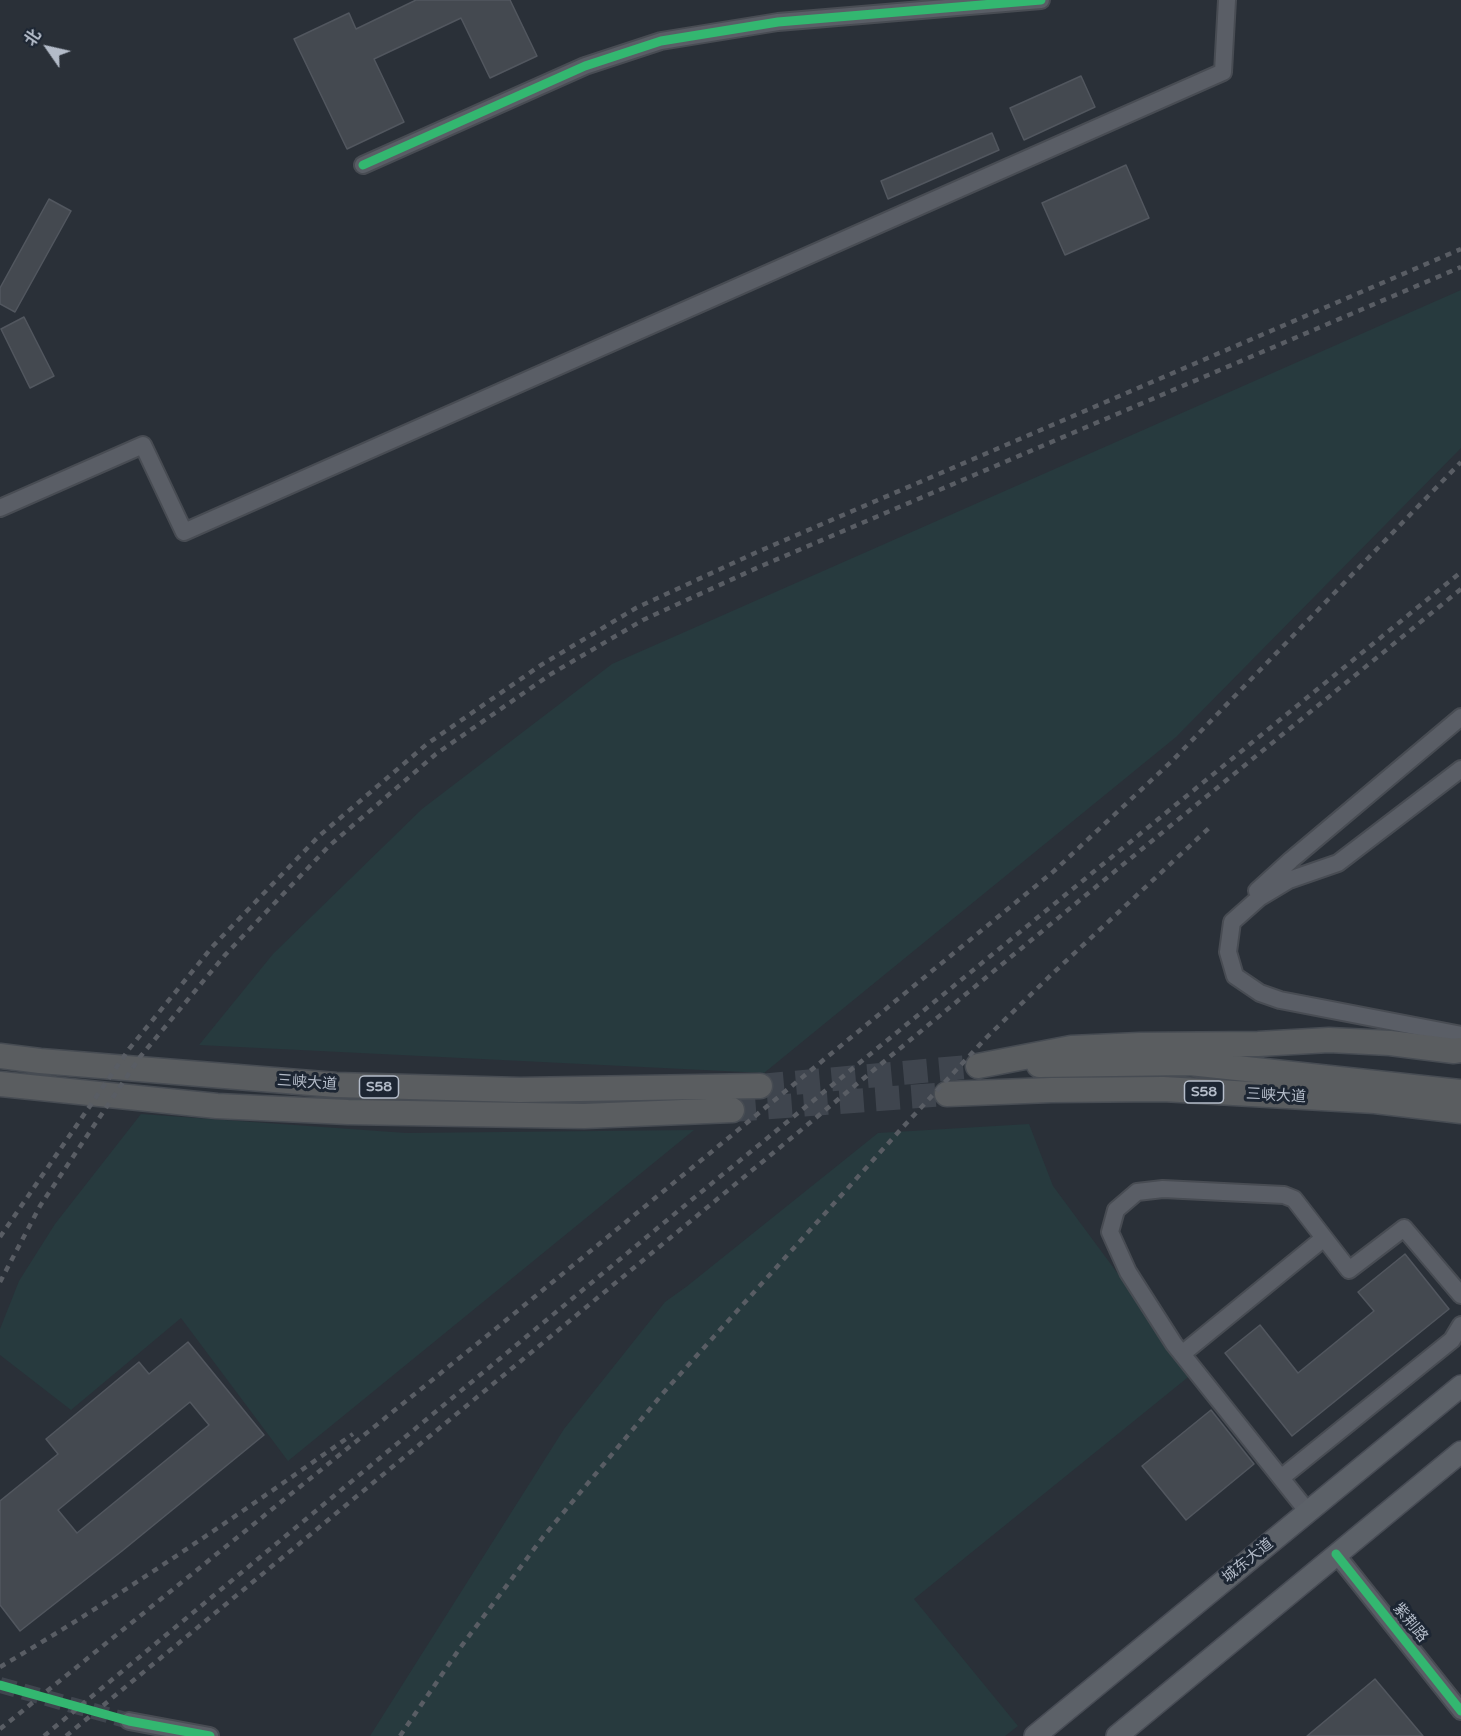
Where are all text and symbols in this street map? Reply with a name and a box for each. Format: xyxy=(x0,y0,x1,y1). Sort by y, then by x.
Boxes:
north arrow xyxy=(18,18,78,78)
text: 北 xyxy=(20,26,46,50)
street label: 三峡大道 xyxy=(276,1072,338,1094)
road number: S58 xyxy=(360,1076,398,1098)
road number: S58 xyxy=(1184,1081,1224,1103)
street label: 三峡大道 xyxy=(1246,1085,1306,1107)
street label: 城东大道 xyxy=(1219,1535,1277,1587)
street label: 紫荆路 xyxy=(1389,1600,1431,1646)

